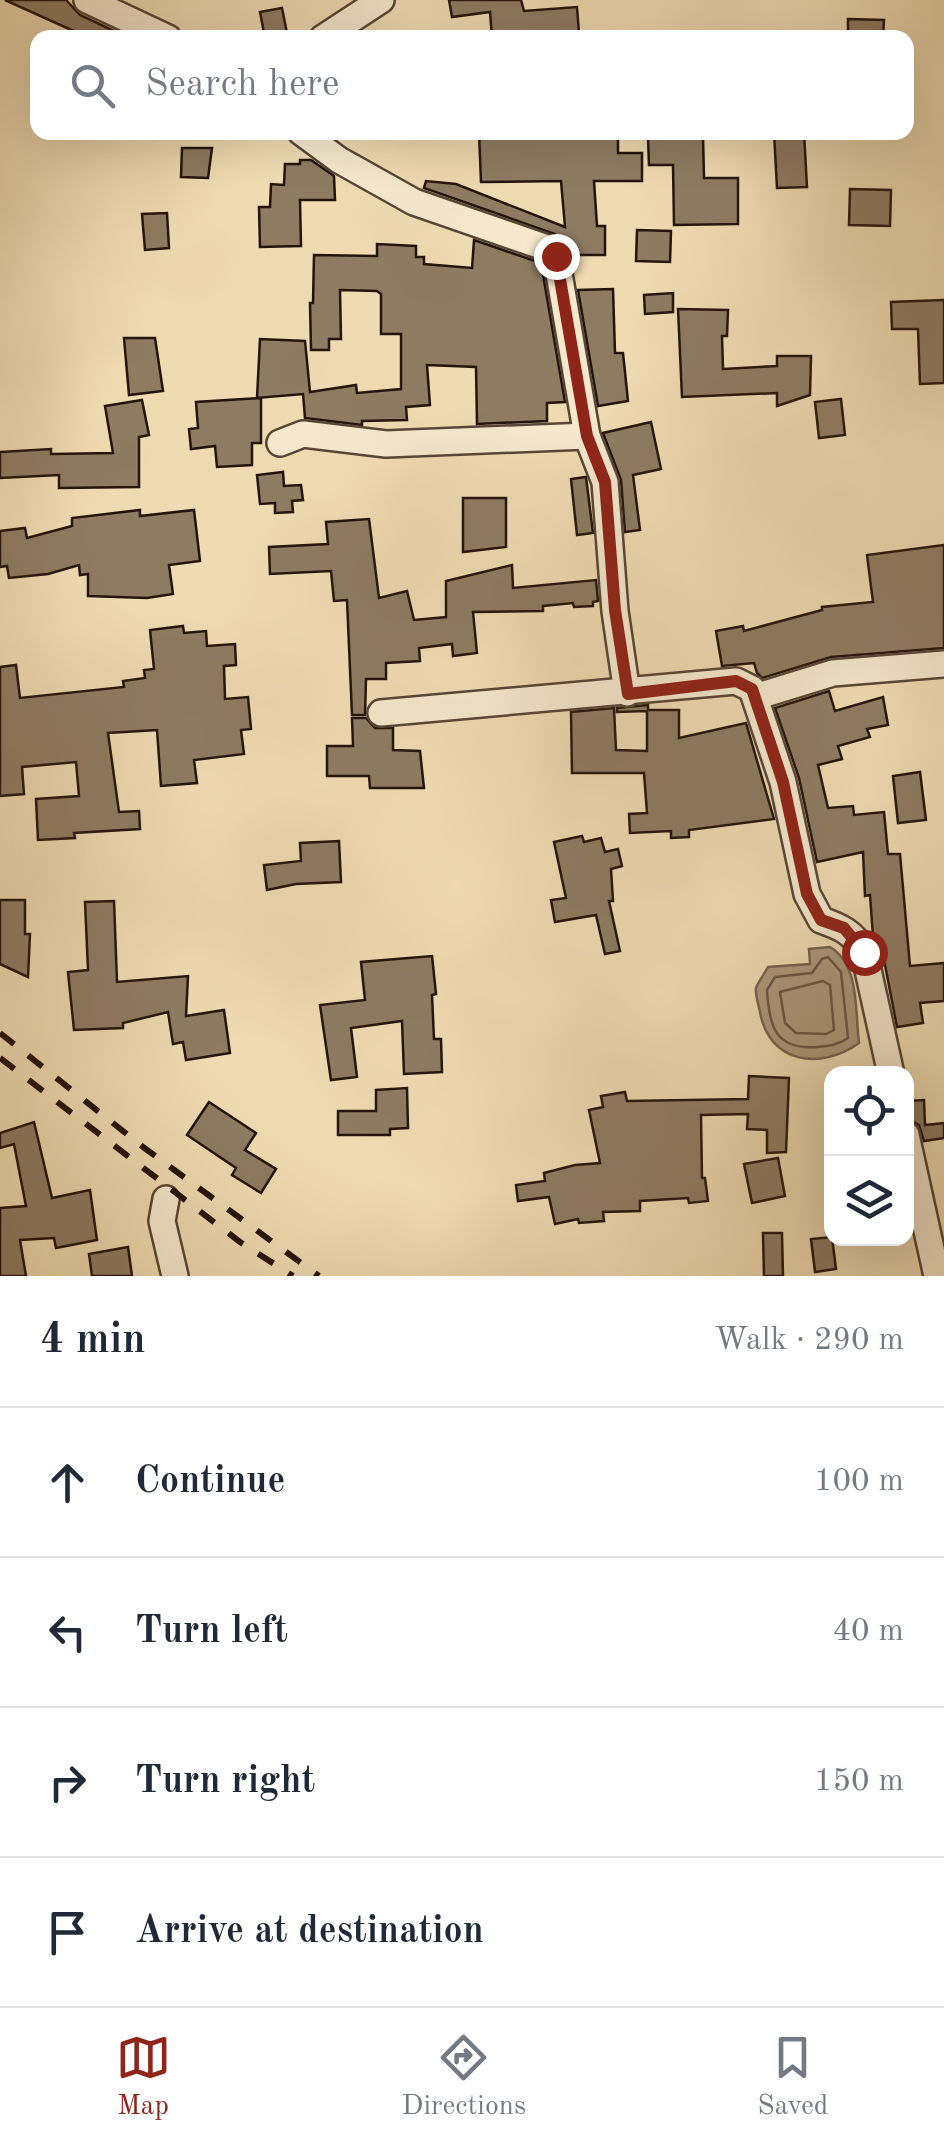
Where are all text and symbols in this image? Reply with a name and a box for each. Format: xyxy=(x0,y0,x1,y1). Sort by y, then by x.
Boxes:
search box xyxy=(30,30,914,140)
icon: search xyxy=(65,58,120,113)
text: Search here xyxy=(145,66,340,104)
route end xyxy=(534,234,580,280)
route start xyxy=(842,930,888,976)
map controls xyxy=(824,1066,914,1246)
button: locate xyxy=(824,1066,914,1156)
button: layers xyxy=(824,1156,914,1246)
text: 4 min xyxy=(40,1320,146,1362)
text: Walk · 290 m xyxy=(714,1325,904,1357)
icon: ahead xyxy=(40,1455,95,1510)
text: Continue xyxy=(135,1463,285,1501)
text: 100 m xyxy=(814,1466,904,1498)
icon: left xyxy=(40,1605,95,1660)
text: Turn left xyxy=(135,1613,288,1651)
text: 40 m xyxy=(833,1616,904,1648)
icon: right xyxy=(40,1755,95,1810)
text: Turn right xyxy=(135,1763,315,1801)
text: 150 m xyxy=(814,1766,904,1798)
icon: arrive xyxy=(40,1905,95,1960)
text: Arrive at destination xyxy=(135,1913,484,1951)
tab: Map xyxy=(116,2030,171,2125)
tab: Directions xyxy=(402,2030,526,2125)
tab: Saved xyxy=(757,2030,828,2125)

